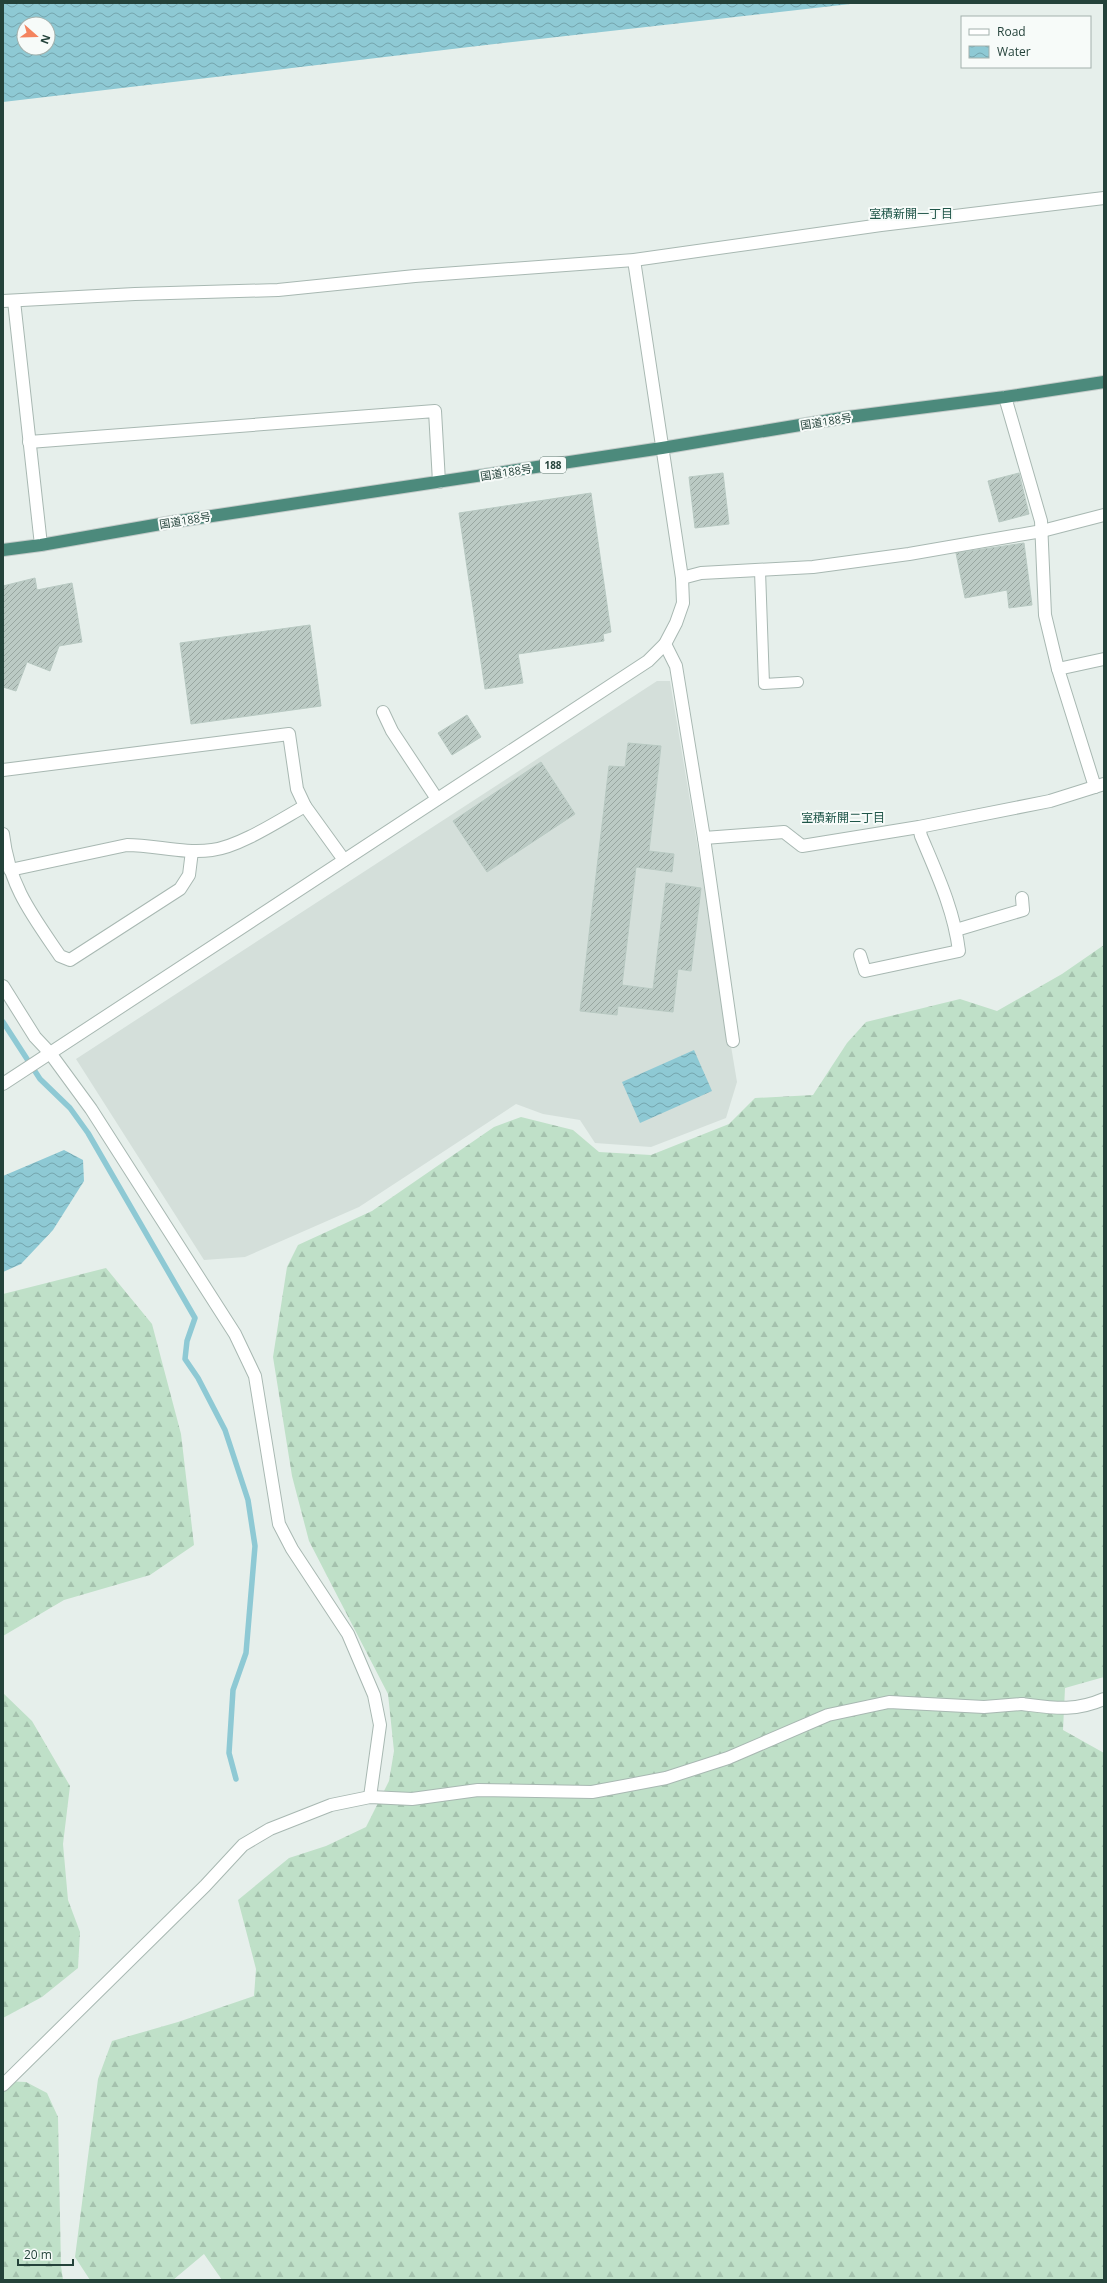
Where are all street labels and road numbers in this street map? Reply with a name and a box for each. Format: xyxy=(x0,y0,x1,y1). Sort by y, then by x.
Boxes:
street label: 国道188号 xyxy=(799,410,853,432)
road number: 188 xyxy=(540,457,566,473)
street label: 国道188号 xyxy=(479,461,533,483)
street label: 国道188号 xyxy=(158,509,212,531)

